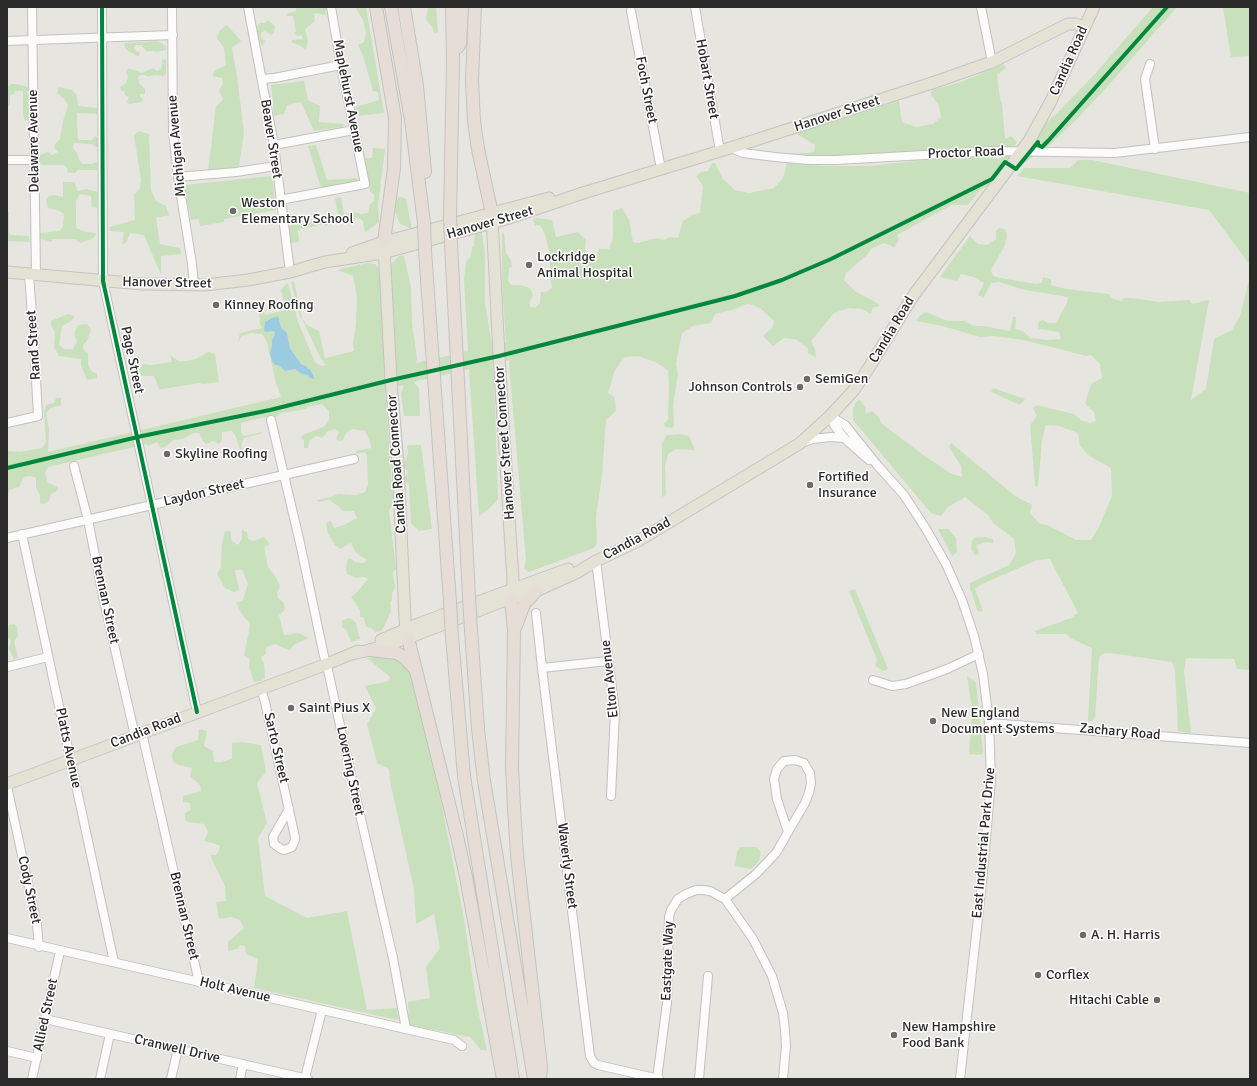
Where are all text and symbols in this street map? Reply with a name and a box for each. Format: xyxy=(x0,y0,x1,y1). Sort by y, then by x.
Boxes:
street label: Candia Road xyxy=(1046,24,1092,98)
street label: Maplehurst Avenue xyxy=(329,38,367,154)
street label: Hobart Street xyxy=(692,38,722,120)
street label: Foch Street xyxy=(631,55,661,125)
street label: Delaware Avenue xyxy=(25,89,43,193)
street label: Hanover Street xyxy=(792,92,882,136)
street label: Michigan Avenue xyxy=(164,94,190,198)
street label: Beaver Street xyxy=(256,98,286,180)
street label: Proctor Road xyxy=(927,143,1005,163)
place label: Weston Elementary School xyxy=(241,195,354,228)
street label: Hanover Street xyxy=(445,203,535,243)
marker: Weston Elementary School xyxy=(228,206,238,216)
place label: Lockridge Animal Hospital xyxy=(537,249,633,282)
marker: Lockridge Animal Hospital xyxy=(524,260,534,270)
street label: Hanover Street xyxy=(122,274,212,292)
street label: Candia Road xyxy=(866,294,918,366)
place label: Kinney Roofing xyxy=(224,297,314,313)
marker: Kinney Roofing xyxy=(211,300,221,310)
street label: Rand Street xyxy=(23,309,45,381)
street label: Page Street xyxy=(117,325,147,395)
street label: Hanover Street Connector xyxy=(491,366,519,520)
place label: SemiGen xyxy=(815,371,868,387)
marker: SemiGen xyxy=(802,374,812,384)
place label: Johnson Controls xyxy=(688,379,792,395)
marker: Johnson Controls xyxy=(795,382,805,392)
street label: Candia Road Connector xyxy=(384,394,410,534)
place label: Skyline Roofing xyxy=(175,446,268,462)
marker: Skyline Roofing xyxy=(162,449,172,459)
place label: Fortified Insurance xyxy=(818,469,877,502)
street label: Laydon Street xyxy=(162,476,246,510)
marker: Fortified Insurance xyxy=(805,480,815,490)
street label: Candia Road xyxy=(600,514,674,564)
street label: Brennan Street xyxy=(87,554,123,646)
street label: Elton Avenue xyxy=(598,639,622,719)
place label: Saint Pius X xyxy=(299,700,370,716)
marker: Saint Pius X xyxy=(286,703,296,713)
place label: New England Document Systems xyxy=(941,705,1055,738)
street label: Platts Avenue xyxy=(51,706,85,790)
street label: Candia Road xyxy=(108,710,184,752)
street label: Sarto Street xyxy=(260,711,292,785)
marker: New England Document Systems xyxy=(928,716,938,726)
street label: Zachary Road xyxy=(1079,720,1161,744)
street label: Lovering Street xyxy=(332,725,368,817)
street label: East Industrial Park Drive xyxy=(969,767,999,919)
street label: Waverly Street xyxy=(553,822,581,910)
street label: Cody Street xyxy=(14,854,44,926)
street label: Brennan Street xyxy=(166,870,202,962)
street label: Eastgate Way xyxy=(658,921,678,1001)
place label: A. H. Harris xyxy=(1091,927,1160,943)
marker: A. H. Harris xyxy=(1078,930,1088,940)
place label: Corflex xyxy=(1046,967,1089,983)
marker: Corflex xyxy=(1033,970,1043,980)
street label: Holt Avenue xyxy=(198,974,272,1006)
street label: Allied Street xyxy=(30,977,62,1053)
place label: Hitachi Cable xyxy=(1069,992,1149,1008)
marker: Hitachi Cable xyxy=(1152,995,1162,1005)
place label: New Hampshire Food Bank xyxy=(902,1019,996,1052)
marker: New Hampshire Food Bank xyxy=(889,1030,899,1040)
street label: Cranwell Drive xyxy=(133,1031,221,1067)

